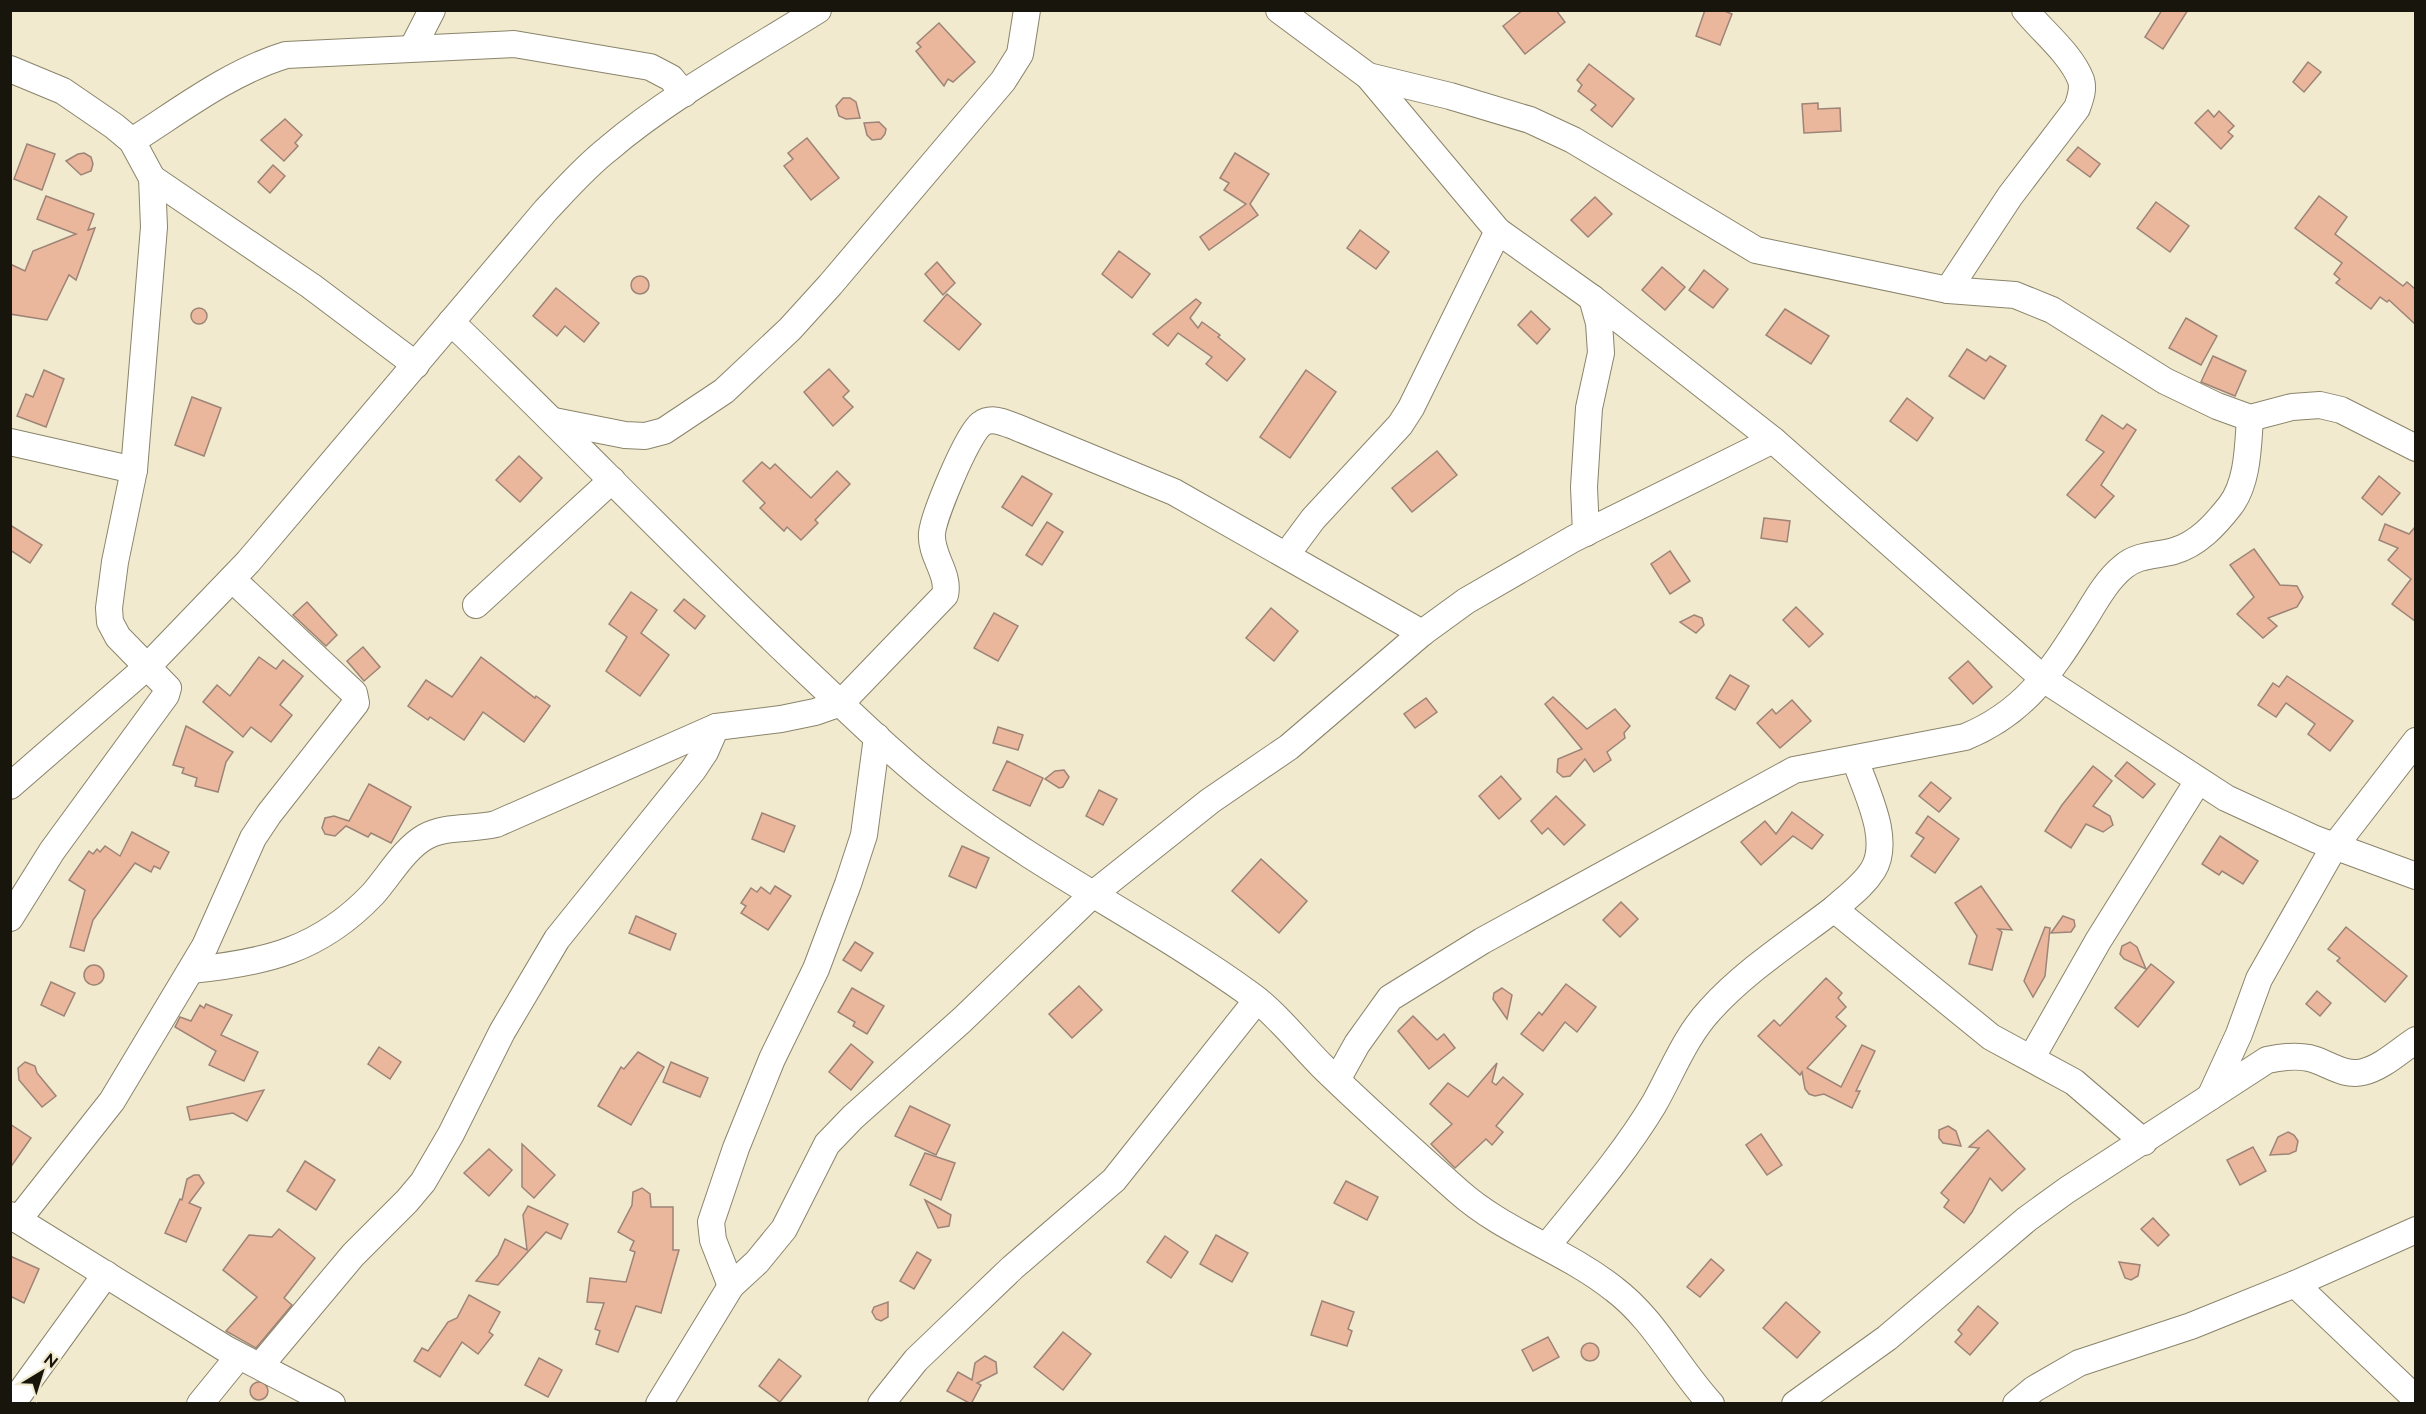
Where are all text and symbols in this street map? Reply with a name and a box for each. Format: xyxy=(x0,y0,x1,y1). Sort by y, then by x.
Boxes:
north arrow xyxy=(12,1342,72,1402)
text: N xyxy=(40,1349,62,1372)

